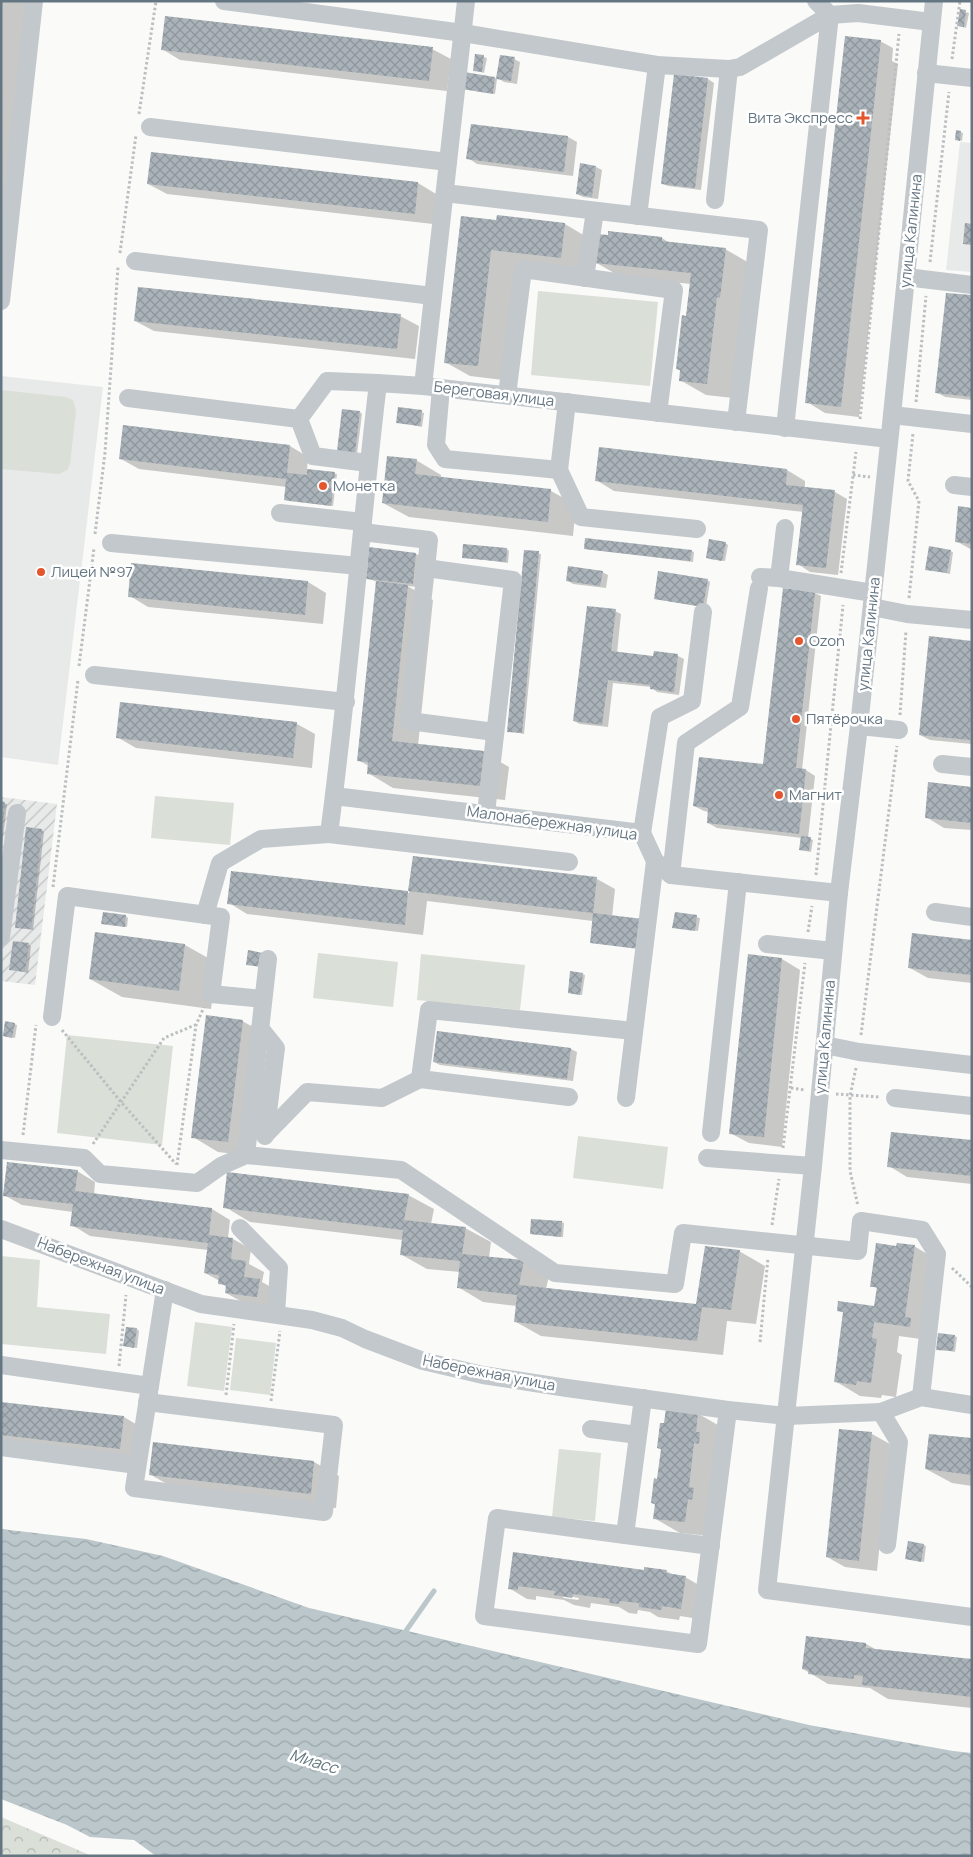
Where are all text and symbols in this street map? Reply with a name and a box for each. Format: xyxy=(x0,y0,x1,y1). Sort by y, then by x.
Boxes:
place label: Вита Экспресс xyxy=(748,107,853,128)
marker: Вита Экспресс xyxy=(857,112,869,124)
street label: улица Калинина xyxy=(894,173,927,289)
street label: Береговая улица xyxy=(433,376,555,411)
place label: Монетка xyxy=(333,475,395,496)
marker: Монетка xyxy=(317,480,329,492)
place label: Лицей №97 xyxy=(51,561,133,582)
marker: Лицей №97 xyxy=(35,566,47,578)
street label: улица Калинина xyxy=(852,576,885,692)
place label: Ozon xyxy=(809,630,845,651)
marker: Ozon xyxy=(793,635,805,647)
place label: Пятёрочка xyxy=(806,708,883,729)
marker: Пятёрочка xyxy=(790,713,802,725)
place label: Магнит xyxy=(789,784,842,805)
marker: Магнит xyxy=(773,789,785,801)
street label: Малонабережная улица xyxy=(466,800,639,845)
street label: улица Калинина xyxy=(809,979,840,1095)
street label: Набережная улица xyxy=(34,1232,168,1299)
street label: Набережная улица xyxy=(421,1349,557,1396)
water label: Миасс xyxy=(287,1743,342,1779)

